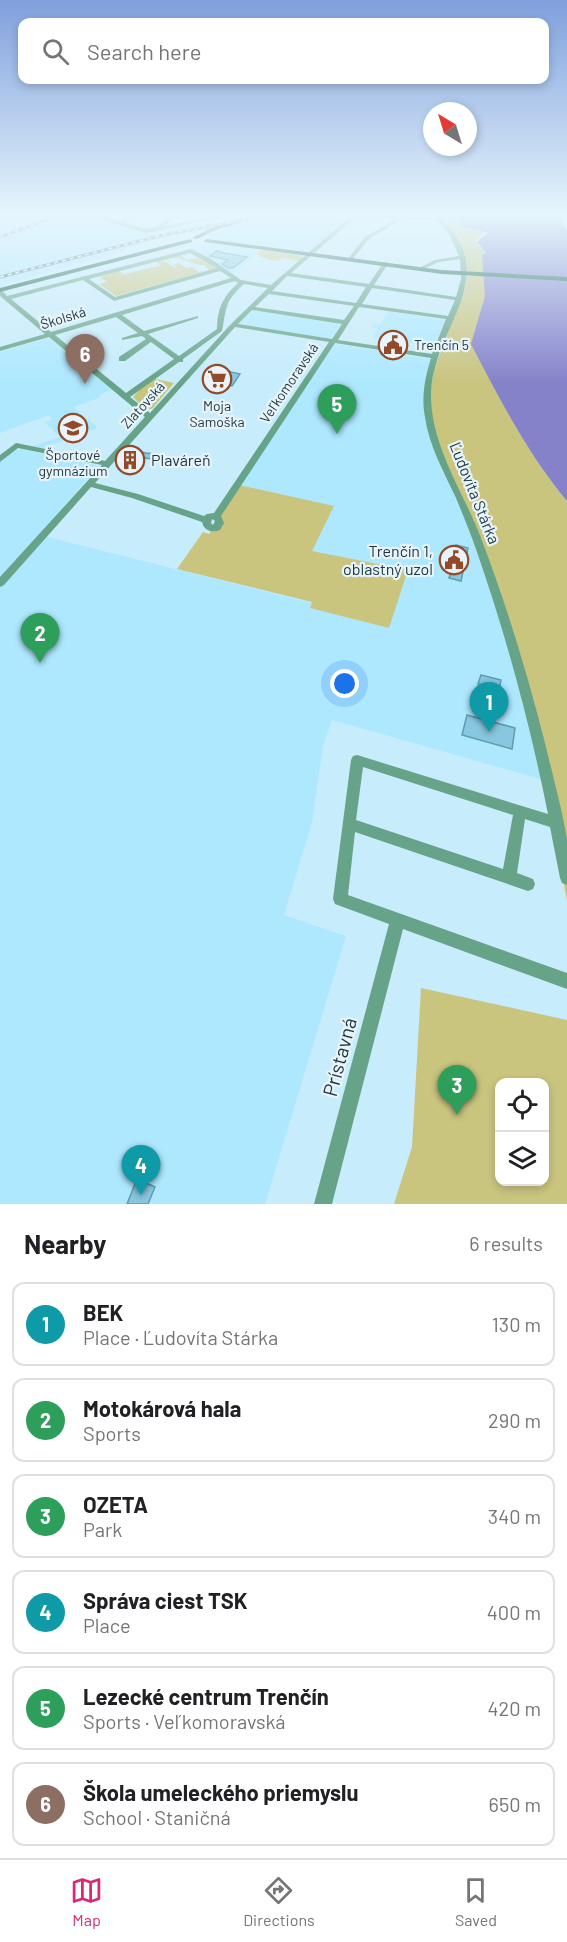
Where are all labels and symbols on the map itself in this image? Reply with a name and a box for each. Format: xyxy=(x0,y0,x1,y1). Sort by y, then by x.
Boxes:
north arrow xyxy=(423,102,477,156)
street label: Školská xyxy=(38,303,88,332)
public building icon: Trenčín 5 xyxy=(377,329,409,361)
pin: 6 xyxy=(66,334,104,384)
place label: Trenčín 5 xyxy=(414,336,469,353)
street label: Veľkomoravská xyxy=(256,340,322,426)
supermarket icon: Moja Samoška xyxy=(201,363,233,395)
street label: Zlatovská xyxy=(117,378,168,432)
pin: 5 xyxy=(318,384,356,434)
place label: Moja Samoška xyxy=(189,397,245,430)
school or university icon: Športové gymnázium xyxy=(57,412,89,444)
street label: Ľudovíta Stárka xyxy=(446,439,505,547)
building icon: Plaváreň xyxy=(114,444,146,476)
place label: Športové gymnázium xyxy=(38,446,108,479)
place label: Plaváreň xyxy=(151,450,211,469)
place label: Trenčín 1, oblastný uzol xyxy=(343,541,433,578)
public building icon: Trenčín 1, oblastný uzol xyxy=(438,544,470,576)
pin: 2 xyxy=(20,614,60,663)
your location xyxy=(330,669,359,698)
pin: 1 xyxy=(470,682,508,732)
street label: Prístavná xyxy=(317,1015,361,1099)
pin: 3 xyxy=(438,1066,476,1115)
pin: 4 xyxy=(122,1146,160,1195)

